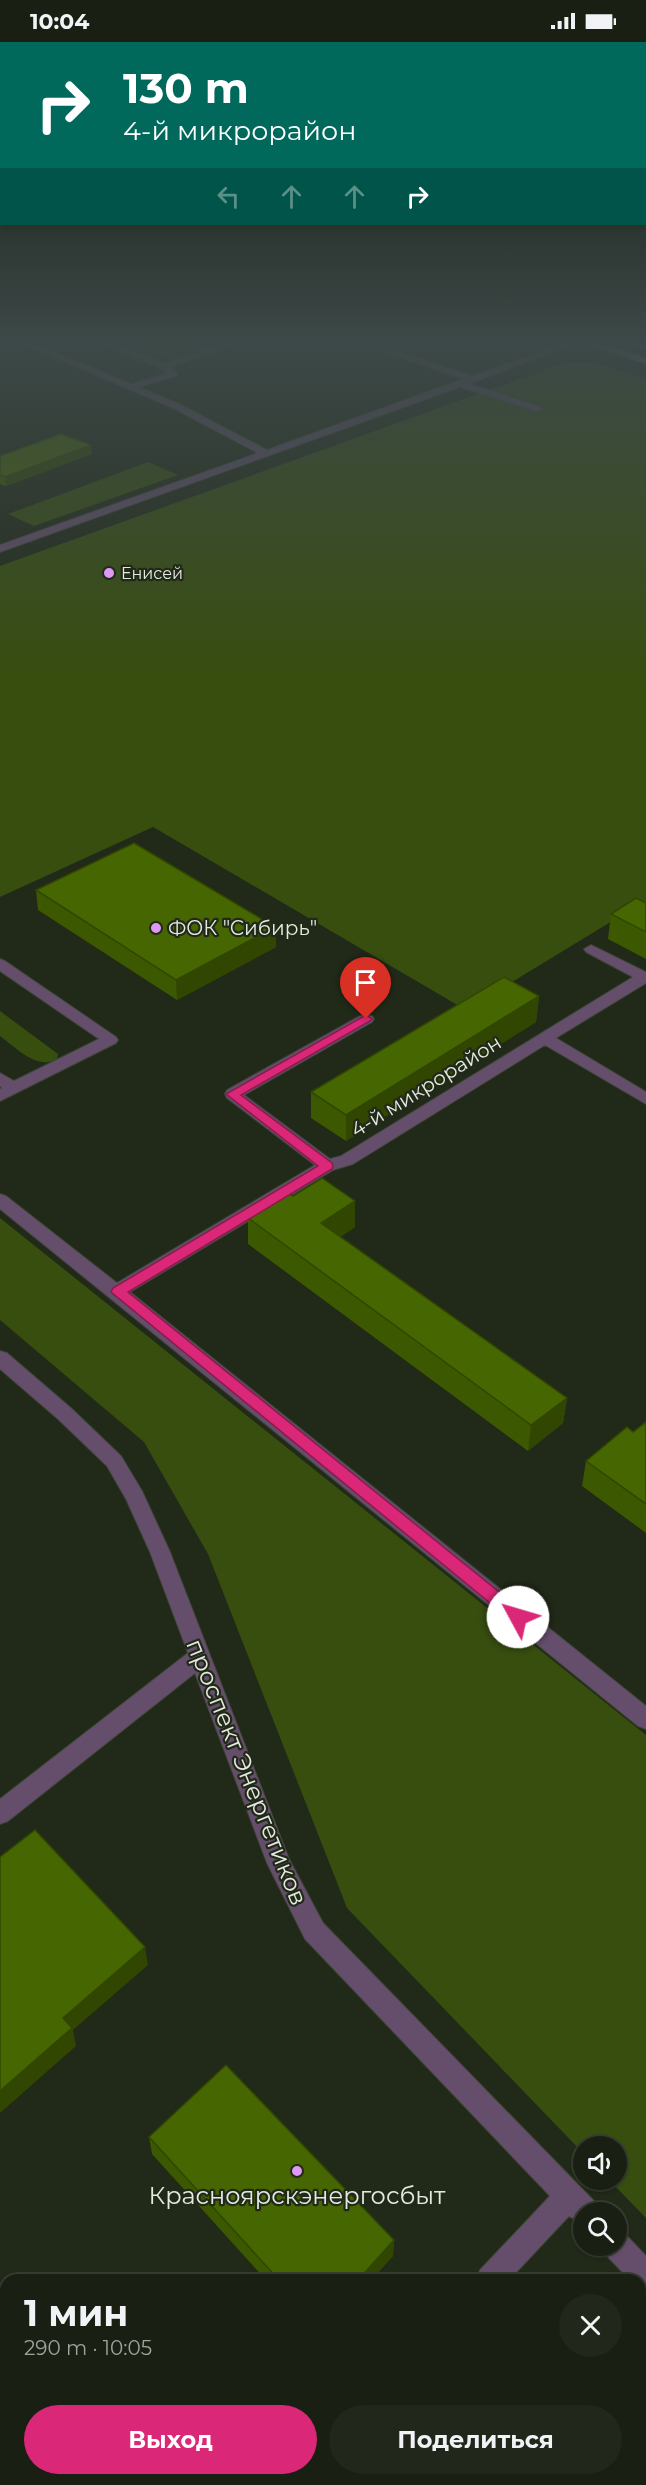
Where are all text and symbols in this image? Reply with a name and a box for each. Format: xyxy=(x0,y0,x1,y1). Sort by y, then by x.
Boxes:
text: 10:04 xyxy=(30,8,89,35)
text: 130 m xyxy=(123,62,249,114)
icon: right xyxy=(24,66,102,144)
text: 4-й микрорайон xyxy=(123,114,357,147)
icon: left xyxy=(212,180,245,213)
icon: ahead xyxy=(275,180,308,213)
icon: ahead xyxy=(338,180,371,213)
icon: right xyxy=(401,180,434,213)
place label: Енисей xyxy=(121,564,183,583)
marker: Енисей xyxy=(102,566,116,580)
place label: ФОК "Сибирь" xyxy=(168,916,317,940)
marker: ФОК "Сибирь" xyxy=(149,921,163,935)
pin xyxy=(340,957,391,1019)
icon: arrive xyxy=(349,966,382,999)
street label: 4-й микрорайон xyxy=(346,1030,506,1142)
position arrow xyxy=(486,1585,550,1649)
street label: проспект Энергетиков xyxy=(180,1635,314,1909)
map controls xyxy=(573,2136,627,2256)
button: sound xyxy=(573,2136,627,2190)
marker: Красноярскэнергосбыт xyxy=(290,2164,304,2178)
place label: Красноярскэнергосбыт xyxy=(149,2181,446,2210)
button: search xyxy=(573,2202,627,2256)
text: 1 мин xyxy=(24,2291,128,2335)
button: close xyxy=(559,2294,622,2357)
text: 290 m · 10:05 xyxy=(24,2336,152,2360)
button: Выход xyxy=(24,2405,317,2474)
button: Поделиться xyxy=(329,2405,622,2474)

